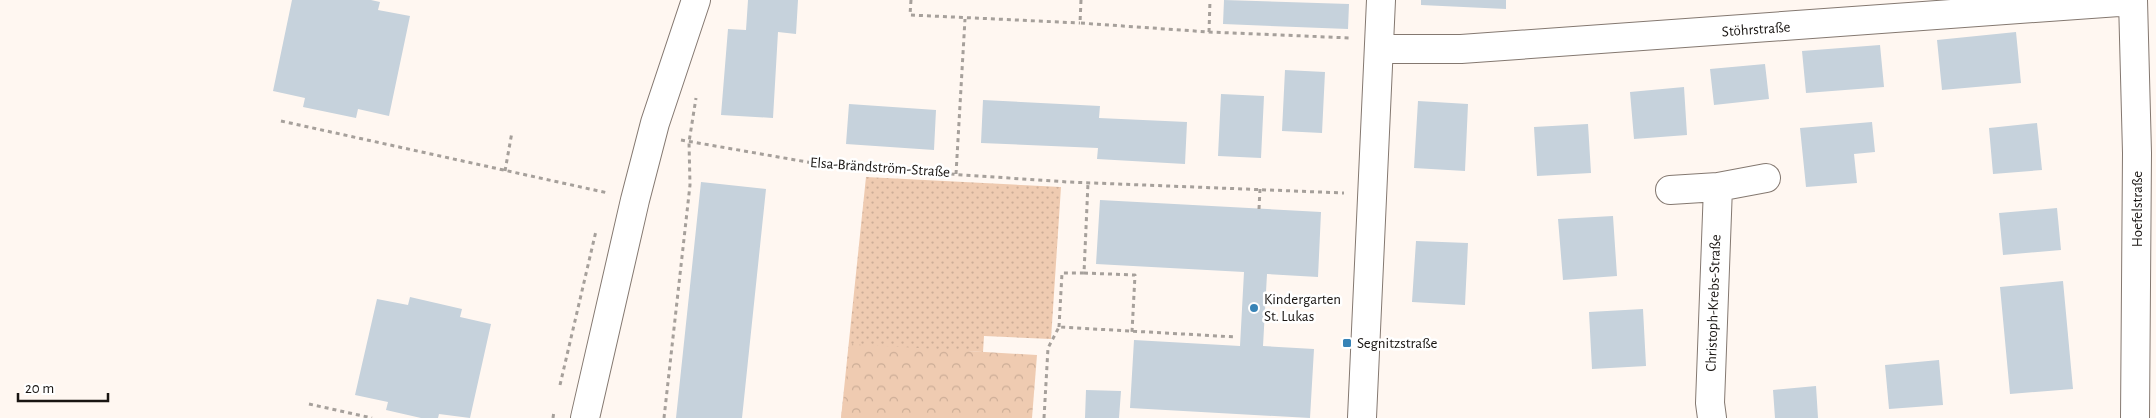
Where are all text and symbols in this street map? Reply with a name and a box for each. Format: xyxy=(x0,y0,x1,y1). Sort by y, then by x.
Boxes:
street label: Stöhrstraße xyxy=(1721,20,1791,39)
street label: Elsa-Brändström-Straße xyxy=(810,155,950,180)
street label: Hoefelstraße xyxy=(2130,171,2145,247)
street label: Christoph-Krebs-Straße xyxy=(1704,234,1723,372)
place label: Kindergarten St. Lukas xyxy=(1264,292,1341,324)
marker: Kindergarten St. Lukas xyxy=(1248,302,1260,314)
place label: Segnitzstraße xyxy=(1357,336,1437,351)
marker: Segnitzstraße xyxy=(1341,337,1353,349)
scale bar xyxy=(18,370,108,402)
text: 20 m xyxy=(25,381,54,396)

